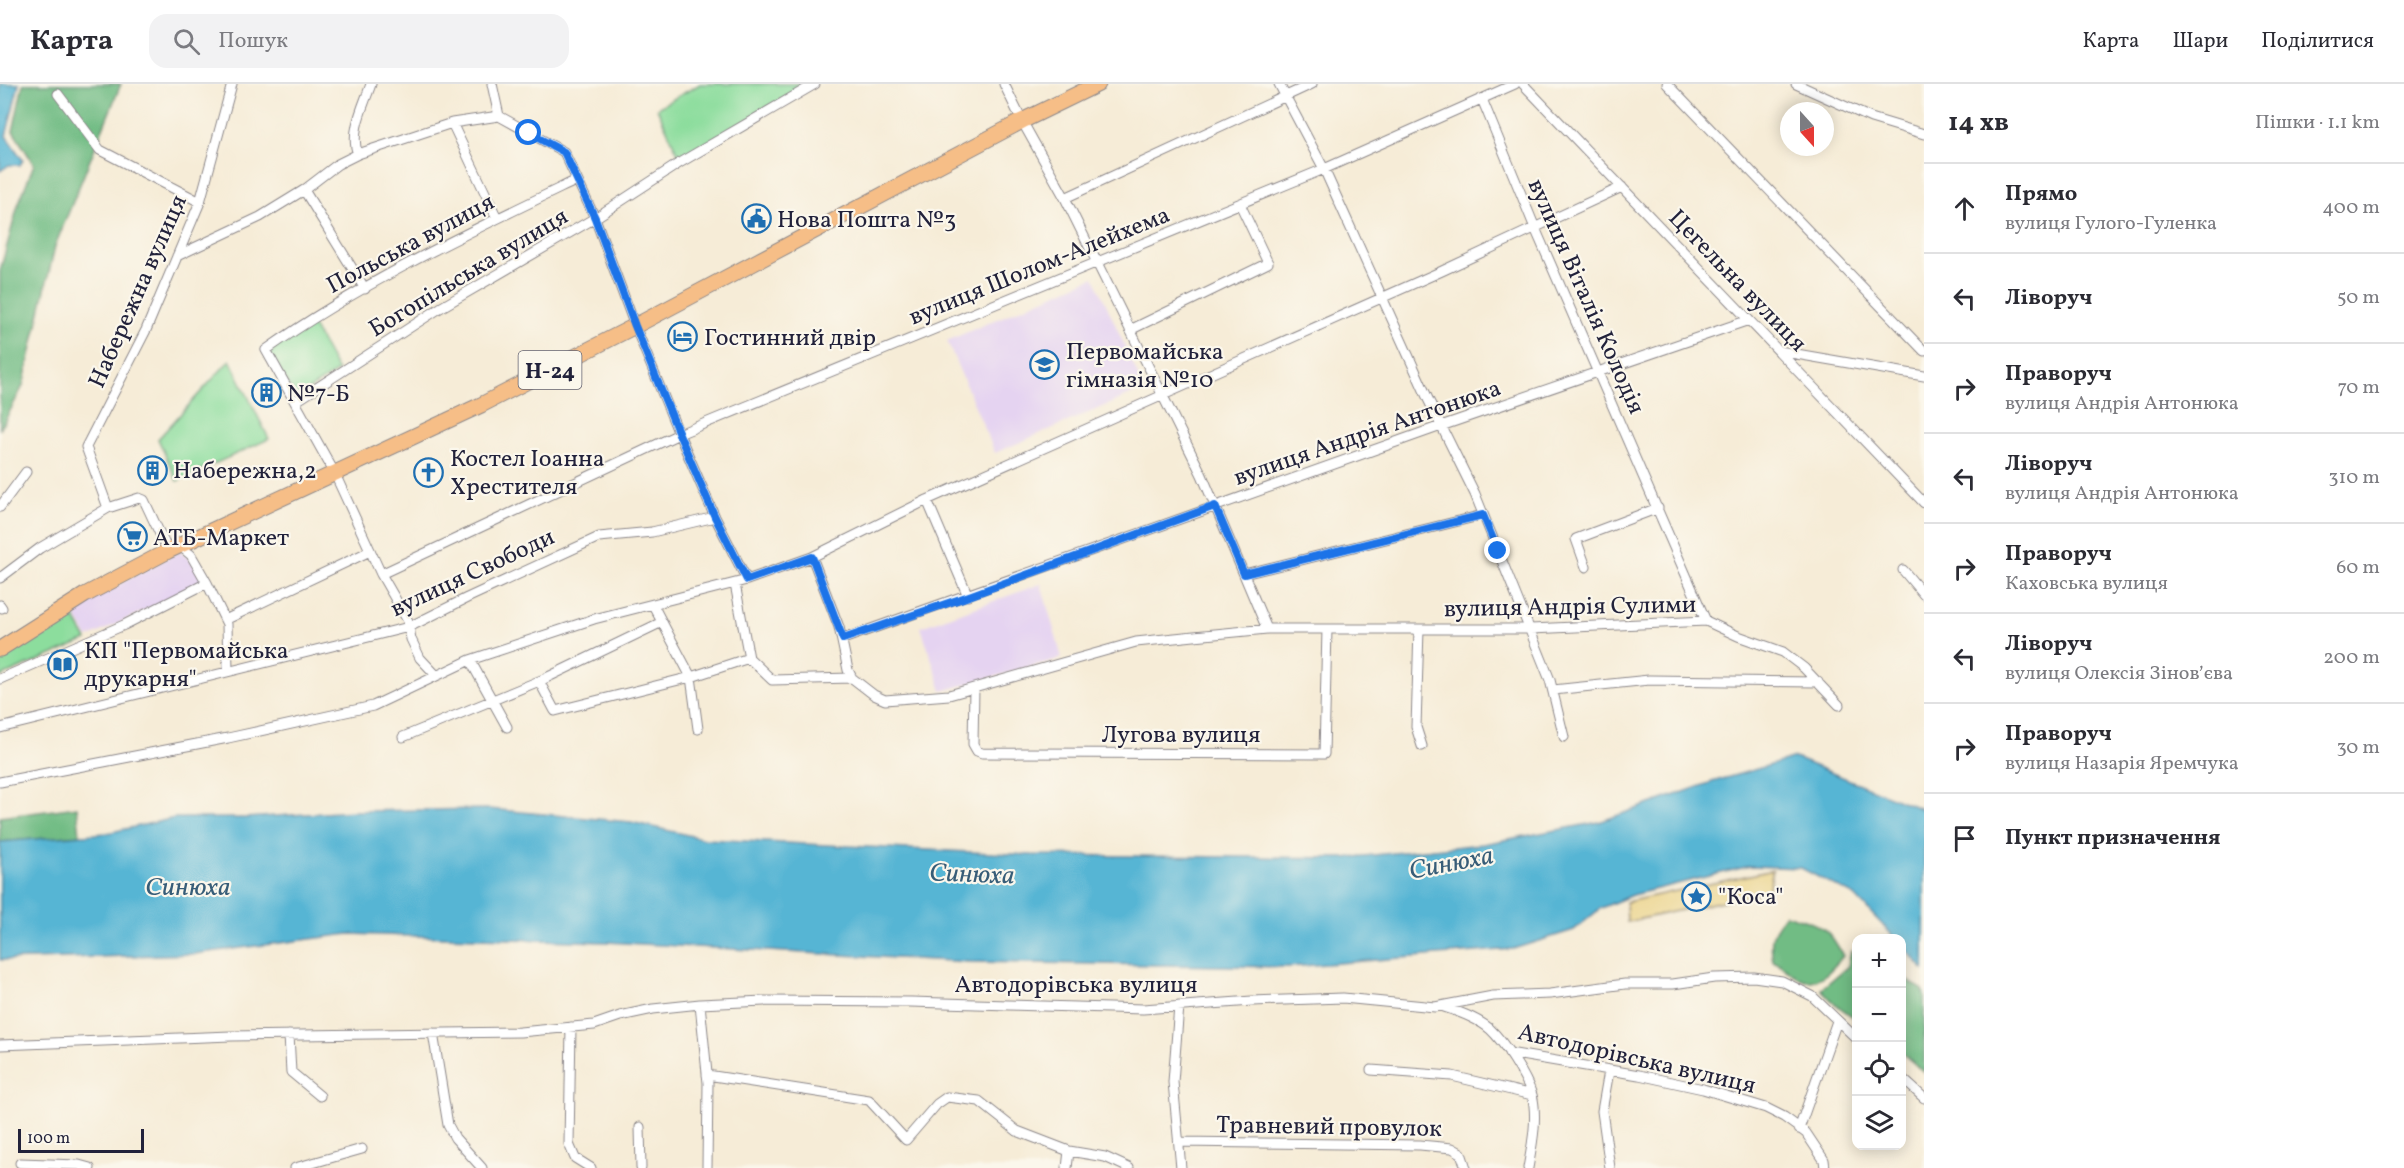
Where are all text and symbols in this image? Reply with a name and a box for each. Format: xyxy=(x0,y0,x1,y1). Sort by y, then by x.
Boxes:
search box xyxy=(149,14,569,68)
text: Карта xyxy=(30,22,113,61)
icon: search xyxy=(170,25,203,58)
text: Пошук xyxy=(218,26,288,57)
text: Карта xyxy=(2082,27,2139,56)
text: Шари xyxy=(2172,27,2228,56)
text: Поділитися xyxy=(2261,27,2374,56)
north arrow xyxy=(1780,102,1834,156)
text: 14 хв xyxy=(1948,105,2009,141)
text: Пішки · 1.1 km xyxy=(2255,109,2380,137)
route start xyxy=(515,119,541,145)
street label: вулиця Віталія Колодія xyxy=(1518,174,1652,420)
text: Прямо xyxy=(2005,179,2077,210)
street label: Польська вулиця xyxy=(321,186,501,303)
street label: Набережна вулиця xyxy=(81,190,197,394)
icon: ahead xyxy=(1948,192,1981,225)
text: 400 m xyxy=(2322,194,2380,222)
street label: вулиця Шолом-Алейхема xyxy=(904,199,1175,335)
street label: Богопільська вулиця xyxy=(363,201,575,347)
street label: Цегельна вулиця xyxy=(1660,202,1814,360)
public building icon: Нова Пошта №3 xyxy=(740,203,772,235)
place label: Нова Пошта №3 xyxy=(777,204,956,238)
text: вулиця Гулого-Гуленка xyxy=(2005,210,2217,238)
icon: left xyxy=(1948,282,1981,315)
text: Ліворуч xyxy=(2005,283,2092,314)
text: 50 m xyxy=(2337,284,2380,312)
hotel icon: Гостинний двір xyxy=(667,321,699,353)
place label: Гостинний двір xyxy=(704,322,876,356)
place label: Первомайська гімназія №10 xyxy=(1066,336,1224,398)
school or university icon: Первомайська гімназія №10 xyxy=(1029,349,1061,381)
road number: Н-24 xyxy=(518,351,582,389)
text: Праворуч xyxy=(2005,359,2112,390)
street label: вулиця Андрія Антонюка xyxy=(1230,372,1506,496)
icon: right xyxy=(1948,372,1981,405)
text: 70 m xyxy=(2337,374,2380,402)
building icon: №7-Б xyxy=(250,377,282,409)
place label: №7-Б xyxy=(287,378,350,412)
text: вулиця Андрія Антонюка xyxy=(2005,390,2239,418)
place label: Костел Іоанна Хрестителя xyxy=(450,443,605,505)
text: Ліворуч xyxy=(2005,449,2092,480)
building icon: Набережна,2 xyxy=(136,454,168,486)
place label: Набережна,2 xyxy=(173,455,317,489)
church icon: Костел Іоанна Хрестителя xyxy=(413,456,445,488)
icon: left xyxy=(1948,462,1981,495)
text: 310 m xyxy=(2328,464,2380,492)
text: вулиця Андрія Антонюка xyxy=(2005,480,2239,508)
supermarket icon: АТБ-Маркет xyxy=(116,521,148,553)
street label: вулиця Свободи xyxy=(385,521,561,627)
place label: АТБ-Маркет xyxy=(153,522,289,556)
route end xyxy=(1484,537,1510,563)
text: Праворуч xyxy=(2005,539,2112,570)
icon: right xyxy=(1948,552,1981,585)
text: 60 m xyxy=(2336,554,2380,582)
text: Каховська вулиця xyxy=(2005,570,2168,598)
street label: вулиця Андрія Сулими xyxy=(1443,589,1697,627)
text: Ліворуч xyxy=(2005,629,2092,660)
place label: КП "Первомайська друкарня" xyxy=(84,635,289,697)
icon: left xyxy=(1948,642,1981,675)
text: 200 m xyxy=(2323,644,2380,672)
library icon: КП "Первомайська друкарня" xyxy=(47,648,79,680)
text: вулиця Олексія Зіновʼєва xyxy=(2005,660,2233,688)
street label: Лугова вулиця xyxy=(1102,719,1261,753)
text: Праворуч xyxy=(2005,719,2112,750)
icon: right xyxy=(1948,732,1981,765)
text: 30 m xyxy=(2336,734,2380,762)
text: вулиця Назарія Яремчука xyxy=(2005,750,2239,778)
icon: arrive xyxy=(1948,822,1981,855)
text: Пункт призначення xyxy=(2005,823,2221,854)
water label: Синюха xyxy=(1406,838,1497,890)
water label: Синюха xyxy=(929,856,1015,894)
water label: Синюха xyxy=(145,870,231,906)
place icon: "Коса" xyxy=(1681,880,1713,912)
place label: "Коса" xyxy=(1718,881,1784,915)
map controls xyxy=(1852,934,1906,1150)
button: + xyxy=(1852,934,1906,988)
street label: Автодорівська вулиця xyxy=(955,969,1198,1003)
button: − xyxy=(1852,988,1906,1042)
street label: Автодорівська вулиця xyxy=(1514,1016,1759,1104)
button: locate xyxy=(1852,1042,1906,1096)
button: layers xyxy=(1852,1096,1906,1150)
street label: Травневий провулок xyxy=(1216,1109,1442,1147)
scale bar xyxy=(18,1126,144,1154)
text: 100 m xyxy=(27,1128,70,1150)

